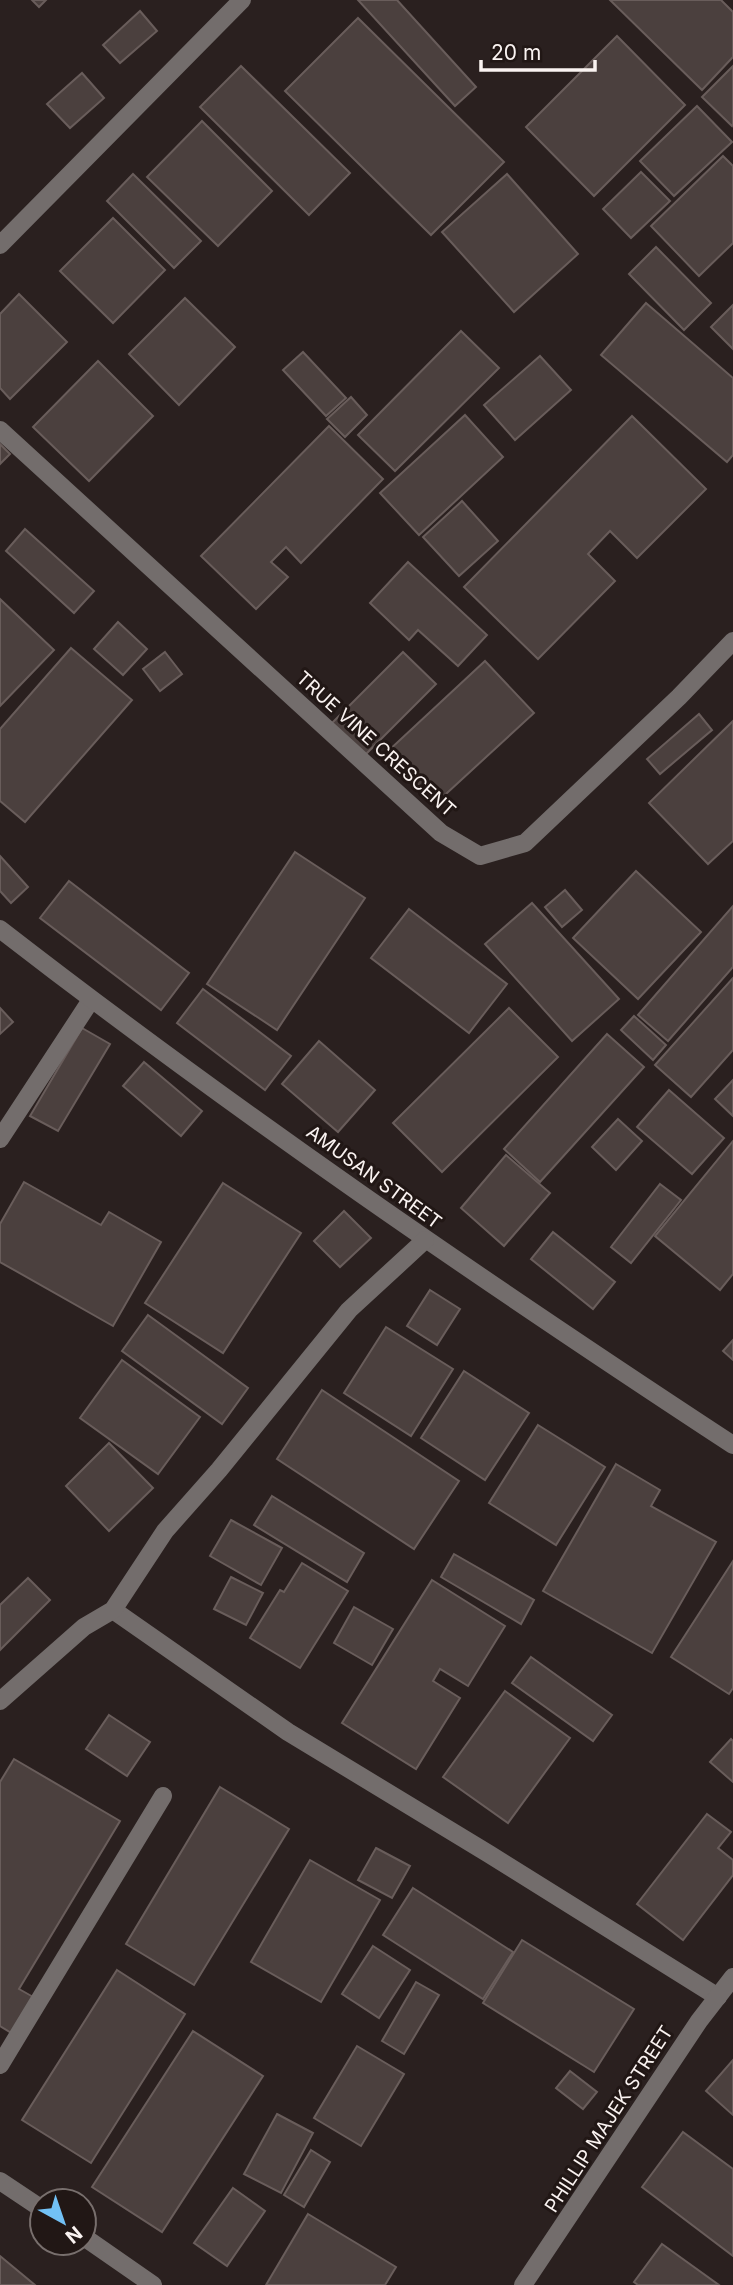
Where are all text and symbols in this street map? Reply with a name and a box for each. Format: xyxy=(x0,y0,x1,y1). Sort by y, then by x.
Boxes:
scale bar xyxy=(481,28,595,72)
text: 20 m xyxy=(491,40,541,65)
street label: TRUE VINE CRESCENT xyxy=(292,666,460,822)
street label: AMUSAN STREET xyxy=(302,1120,446,1234)
street label: PHILLIP MAJEK STREET xyxy=(540,2021,678,2217)
north arrow xyxy=(28,2187,98,2257)
text: N xyxy=(61,2221,87,2248)

